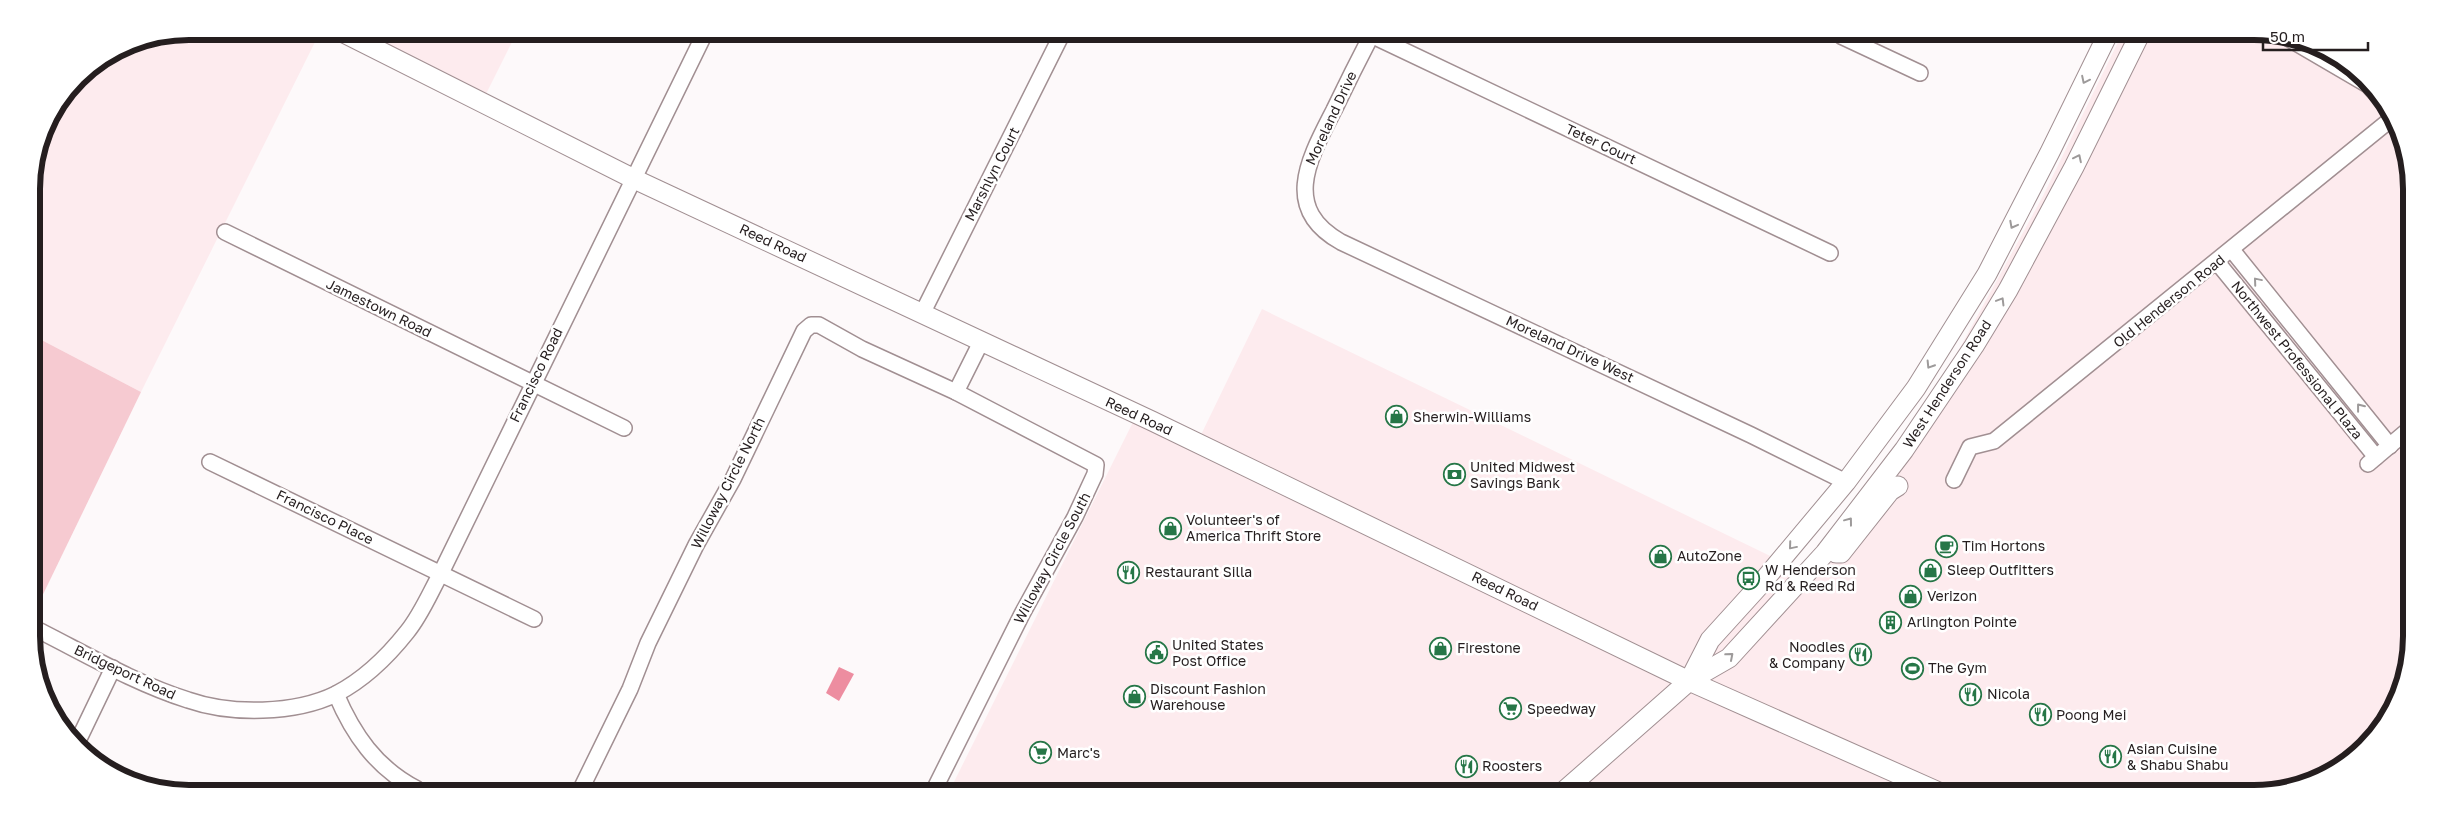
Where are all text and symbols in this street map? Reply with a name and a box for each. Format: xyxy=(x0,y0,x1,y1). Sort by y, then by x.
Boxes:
scale bar xyxy=(2263,20,2368,52)
text: 50 m xyxy=(2270,27,2305,45)
street label: Moreland Drive xyxy=(1301,68,1360,167)
one-way arrow xyxy=(2081,75,2091,84)
street label: Teter Court xyxy=(1563,120,1639,167)
street label: Marshlyn Court xyxy=(961,124,1023,224)
one-way arrow xyxy=(2072,154,2082,163)
street label: Reed Road xyxy=(737,220,809,265)
one-way arrow xyxy=(2009,220,2019,229)
street label: Old Henderson Road xyxy=(2109,250,2228,351)
street label: Jamestown Road xyxy=(324,275,435,340)
street label: Northwest Professional Plaza xyxy=(2228,277,2366,442)
one-way arrow xyxy=(2255,278,2263,287)
one-way arrow xyxy=(1994,298,2004,307)
street label: Moreland Drive West xyxy=(1504,311,1637,386)
street label: West Henderson Road xyxy=(1899,316,1994,451)
street label: Francisco Road xyxy=(505,325,566,425)
one-way arrow xyxy=(1926,360,1936,369)
street label: Reed Road xyxy=(1103,393,1175,438)
one-way arrow xyxy=(2357,404,2365,413)
shop icon: Sherwin-Williams xyxy=(1385,405,1409,429)
place label: Sherwin-Williams xyxy=(1413,408,1531,425)
street label: Willoway Circle North xyxy=(687,414,768,551)
place label: United Midwest Savings Bank xyxy=(1470,458,1575,491)
bank icon: United Midwest Savings Bank xyxy=(1442,463,1466,487)
street label: Francisco Place xyxy=(274,486,376,547)
street label: Willoway Circle South xyxy=(1010,489,1093,626)
place label: Volunteer's of America Thrift Store xyxy=(1186,511,1321,544)
shop icon: Volunteer's of America Thrift Store xyxy=(1158,516,1182,540)
one-way arrow xyxy=(1843,517,1852,527)
cafe icon: Tim Hortons xyxy=(1934,534,1958,558)
place label: Tim Hortons xyxy=(1962,537,2045,554)
one-way arrow xyxy=(1789,541,1798,550)
shop icon: AutoZone xyxy=(1649,544,1673,568)
place label: AutoZone xyxy=(1677,547,1742,564)
shop icon: Sleep Outfitters xyxy=(1919,558,1943,582)
restaurant icon: Restaurant Silla xyxy=(1117,560,1141,584)
place label: W Henderson Rd & Reed Rd xyxy=(1765,561,1856,594)
place label: Sleep Outfitters xyxy=(1947,561,2054,578)
place label: Restaurant Silla xyxy=(1145,563,1252,580)
bus stop icon: W Henderson Rd & Reed Rd xyxy=(1737,566,1761,590)
street label: Reed Road xyxy=(1469,567,1541,614)
shop icon: Verizon xyxy=(1899,584,1923,608)
place label: Verizon xyxy=(1927,587,1977,604)
building icon: Arlington Pointe xyxy=(1879,610,1903,634)
place label: Arlington Pointe xyxy=(1907,613,2017,630)
place label: United States Post Office xyxy=(1172,636,1264,669)
shop icon: Firestone xyxy=(1429,636,1453,660)
place label: Noodles & Company xyxy=(1769,638,1845,671)
place label: Firestone xyxy=(1457,639,1521,656)
street label: Bridgeport Road xyxy=(72,641,179,703)
public building icon: United States Post Office xyxy=(1144,641,1168,665)
restaurant icon: Noodles & Company xyxy=(1849,643,1873,667)
one-way arrow xyxy=(1724,653,1733,661)
sports icon: The Gym xyxy=(1900,656,1924,680)
place label: The Gym xyxy=(1928,659,1987,676)
place label: Discount Fashion Warehouse xyxy=(1150,680,1266,713)
restaurant icon: Nicola xyxy=(1959,682,1983,706)
shop icon: Discount Fashion Warehouse xyxy=(1122,685,1146,709)
place label: Nicola xyxy=(1987,685,2030,702)
supermarket icon: Speedway xyxy=(1499,697,1523,721)
place label: Speedway xyxy=(1527,700,1596,717)
restaurant icon: Poong Mei xyxy=(2028,703,2052,727)
place label: Poong Mei xyxy=(2056,706,2126,723)
place label: Asian Cuisine & Shabu Shabu xyxy=(2127,740,2229,773)
supermarket icon: Marc's xyxy=(1029,741,1053,765)
place label: Marc's xyxy=(1057,744,1100,761)
restaurant icon: Asian Cuisine & Shabu Shabu xyxy=(2099,745,2123,769)
restaurant icon: Roosters xyxy=(1454,754,1478,778)
place label: Roosters xyxy=(1482,757,1542,774)

